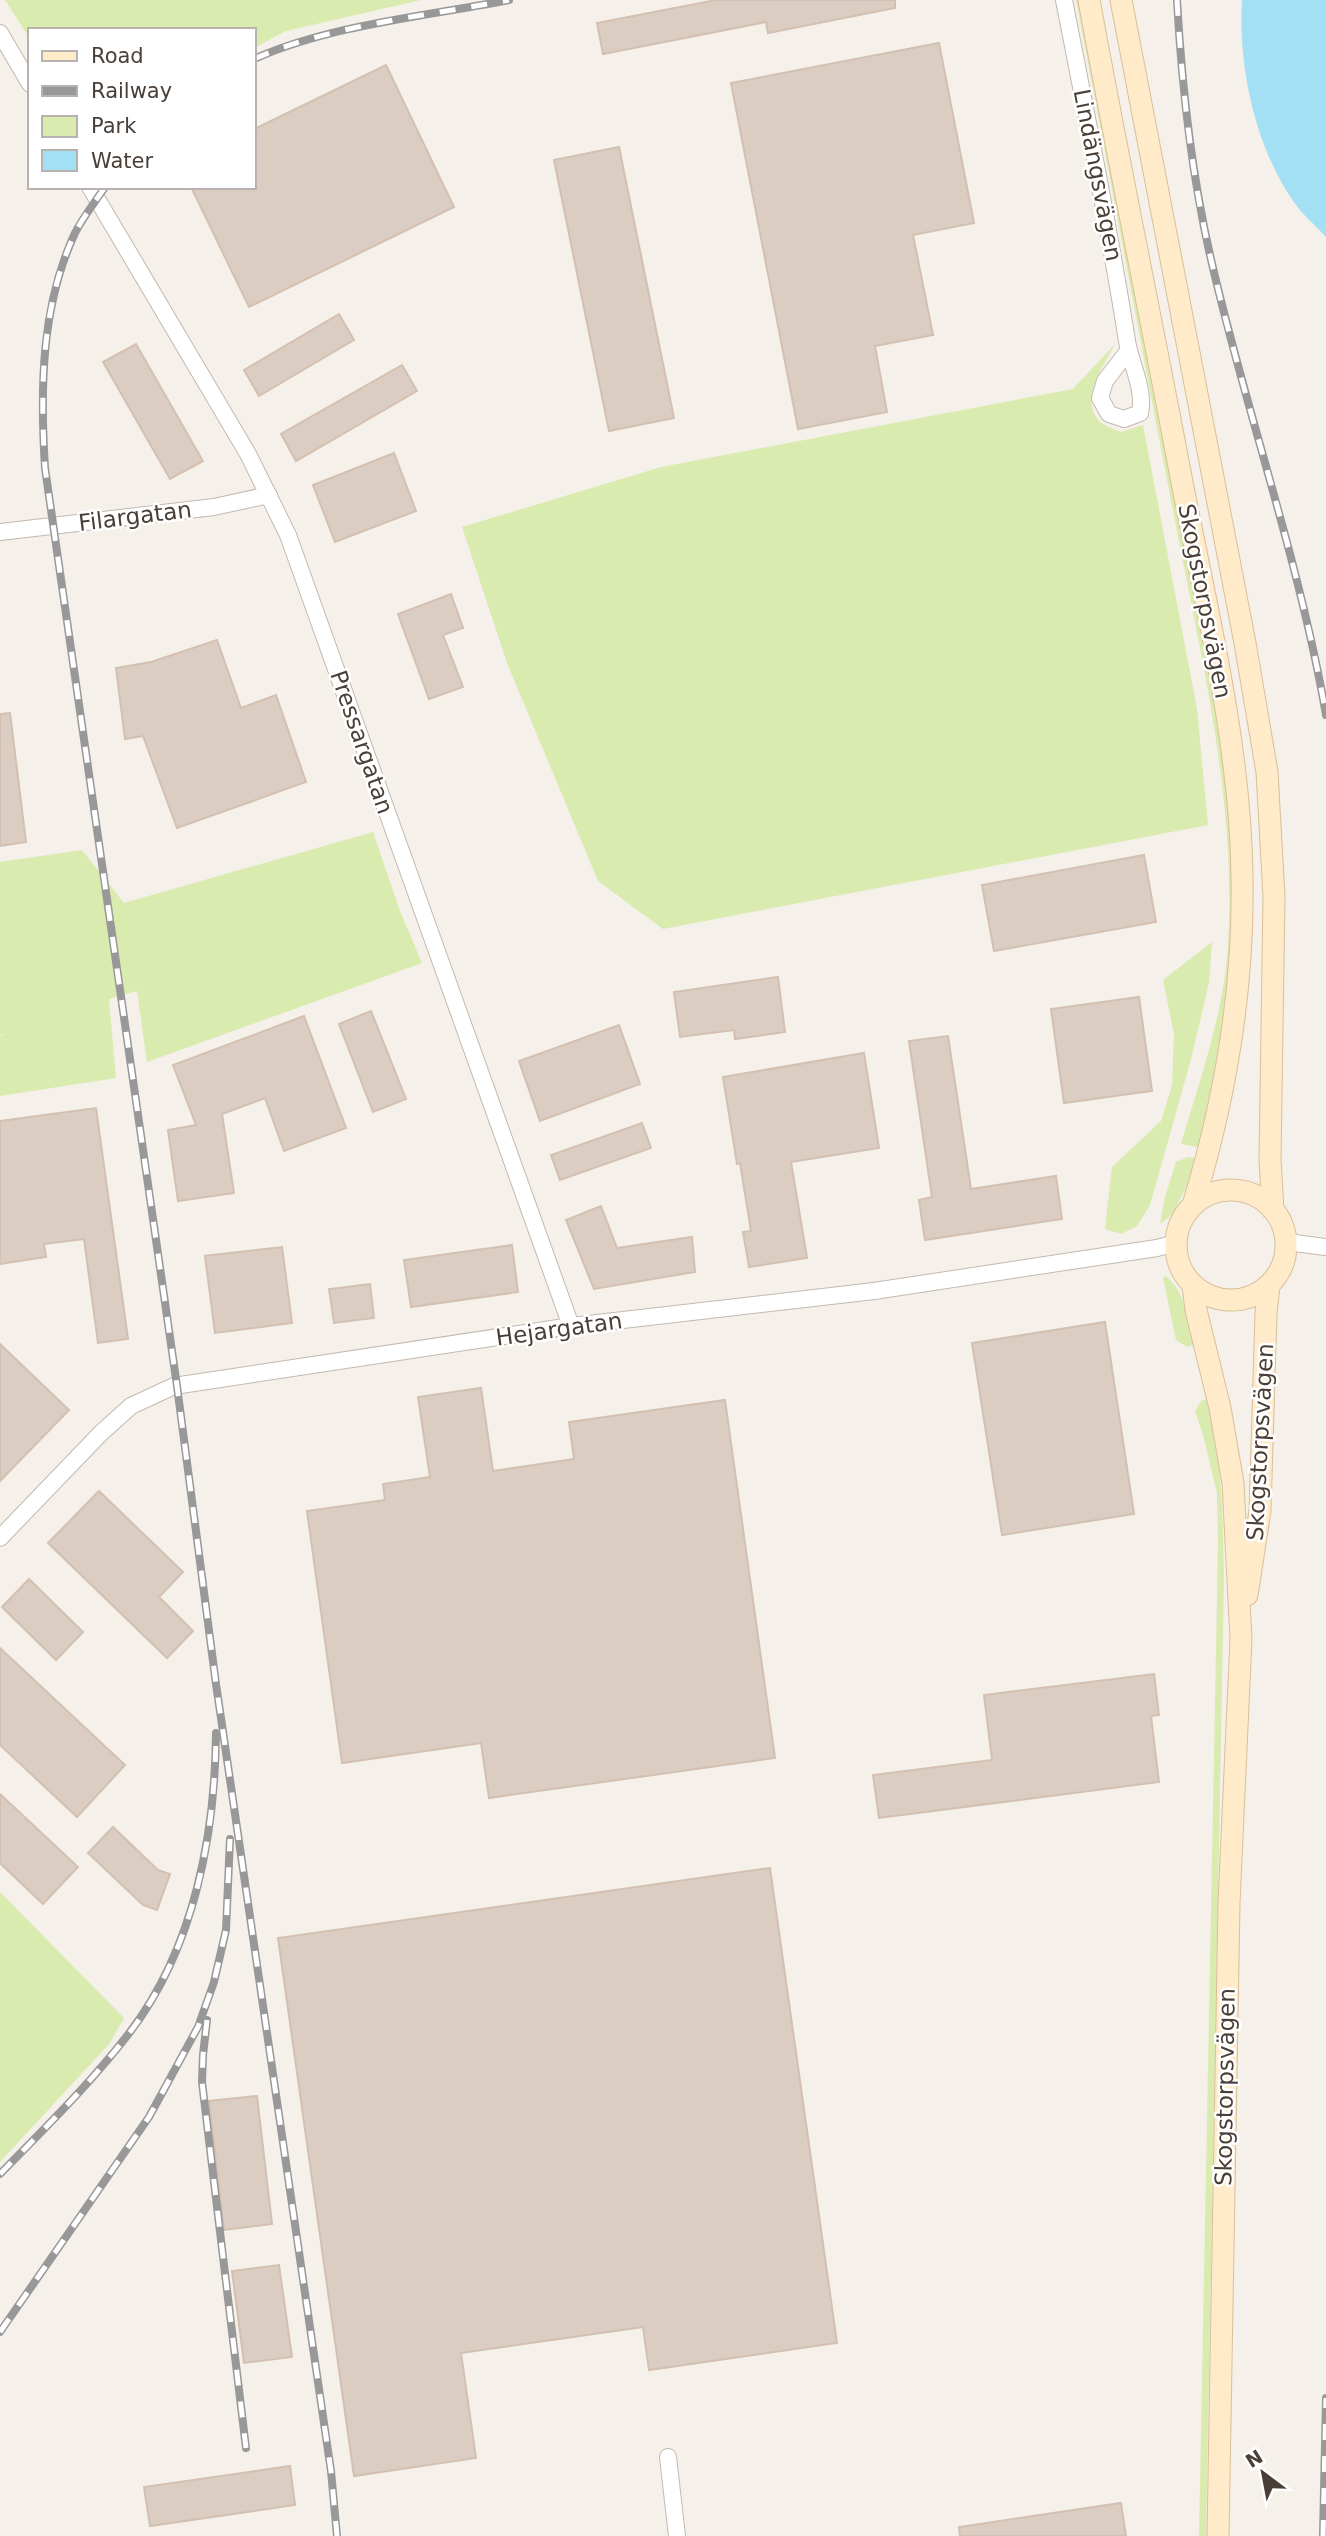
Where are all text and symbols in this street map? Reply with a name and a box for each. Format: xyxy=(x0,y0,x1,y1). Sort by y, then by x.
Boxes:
legend xyxy=(28,28,256,189)
text: Road xyxy=(91,44,144,68)
text: Railway xyxy=(91,79,172,103)
street label: Lindängsvägen xyxy=(1069,87,1127,263)
text: Park xyxy=(91,114,137,138)
text: Water xyxy=(91,149,153,173)
street label: Filargatan xyxy=(77,496,193,536)
street label: Skogstorpsvägen xyxy=(1173,501,1237,701)
street label: Pressargatan xyxy=(325,667,399,817)
street label: Hejargatan xyxy=(494,1307,624,1351)
street label: Skogstorpsvägen xyxy=(1242,1342,1278,1542)
street label: Skogstorpsvägen xyxy=(1210,1988,1240,2186)
north arrow xyxy=(1228,2438,1298,2508)
text: N xyxy=(1241,2445,1267,2472)

